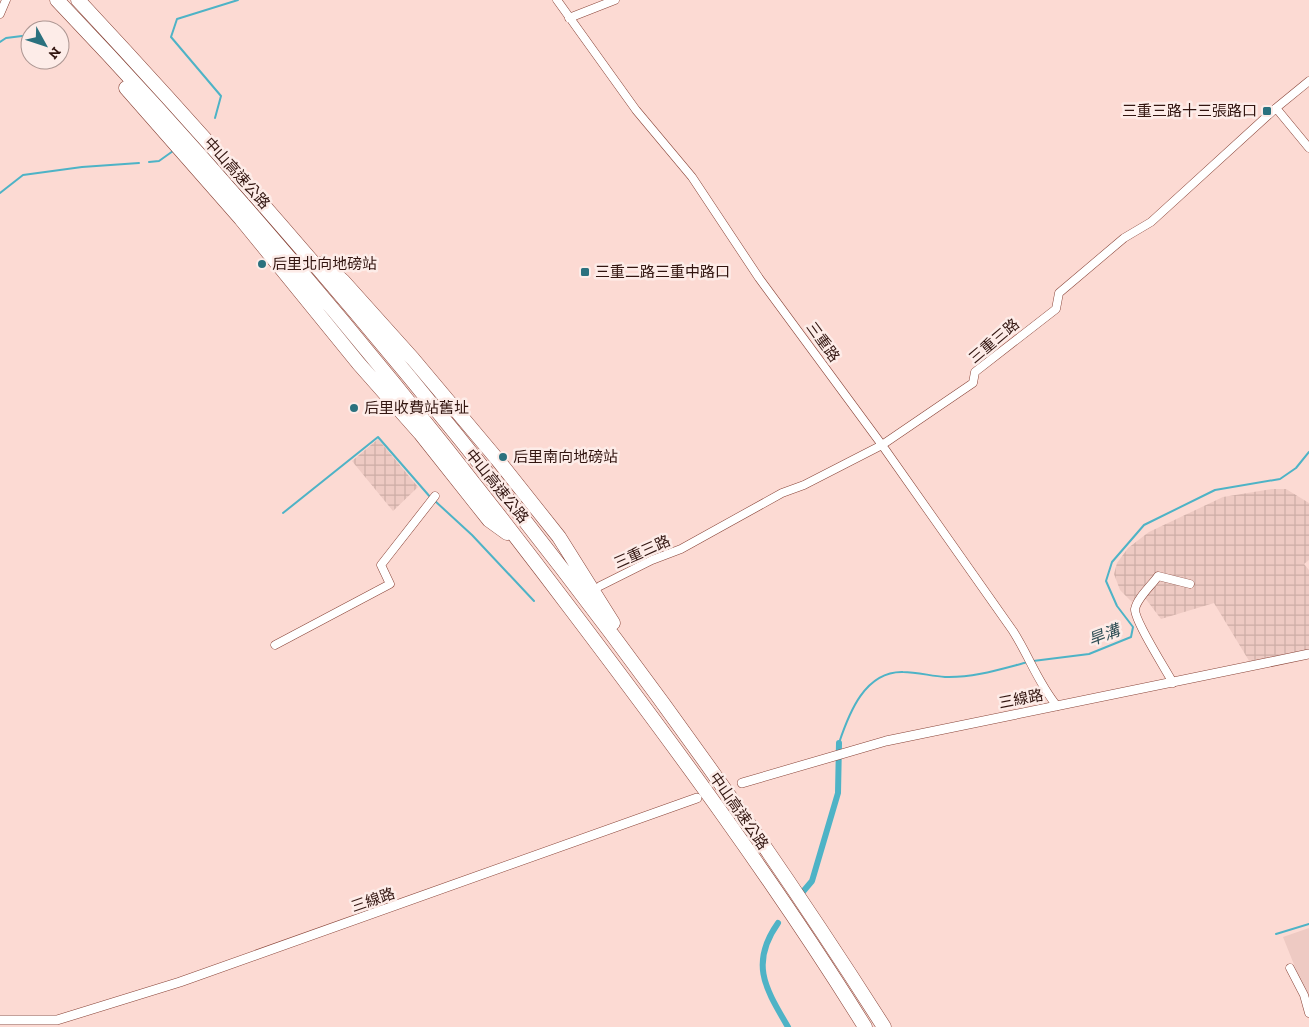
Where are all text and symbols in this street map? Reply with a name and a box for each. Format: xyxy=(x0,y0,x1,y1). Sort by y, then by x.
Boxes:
north arrow xyxy=(20,20,70,70)
text: N xyxy=(44,43,65,63)
place label: 三重三路十三張路口 xyxy=(1122,102,1257,120)
marker: 三重三路十三張路口 xyxy=(1261,105,1273,117)
street label: 中山高速公路 xyxy=(200,134,274,212)
place label: 后里北向地磅站 xyxy=(272,255,377,273)
marker: 后里北向地磅站 xyxy=(256,258,268,270)
place label: 三重二路三重中路口 xyxy=(595,263,730,281)
marker: 三重二路三重中路口 xyxy=(579,266,591,278)
street label: 三重三路 xyxy=(965,315,1023,367)
street label: 三重路 xyxy=(802,319,844,365)
place label: 后里收費站舊址 xyxy=(364,399,469,417)
marker: 后里收費站舊址 xyxy=(348,402,360,414)
street label: 中山高速公路 xyxy=(462,445,532,527)
place label: 后里南向地磅站 xyxy=(513,448,618,466)
marker: 后里南向地磅站 xyxy=(497,451,509,463)
street label: 三重三路 xyxy=(611,532,673,572)
water label: 旱溝 xyxy=(1086,620,1124,650)
street label: 三線路 xyxy=(997,686,1045,712)
street label: 中山高速公路 xyxy=(706,769,772,853)
street label: 三線路 xyxy=(349,884,397,916)

